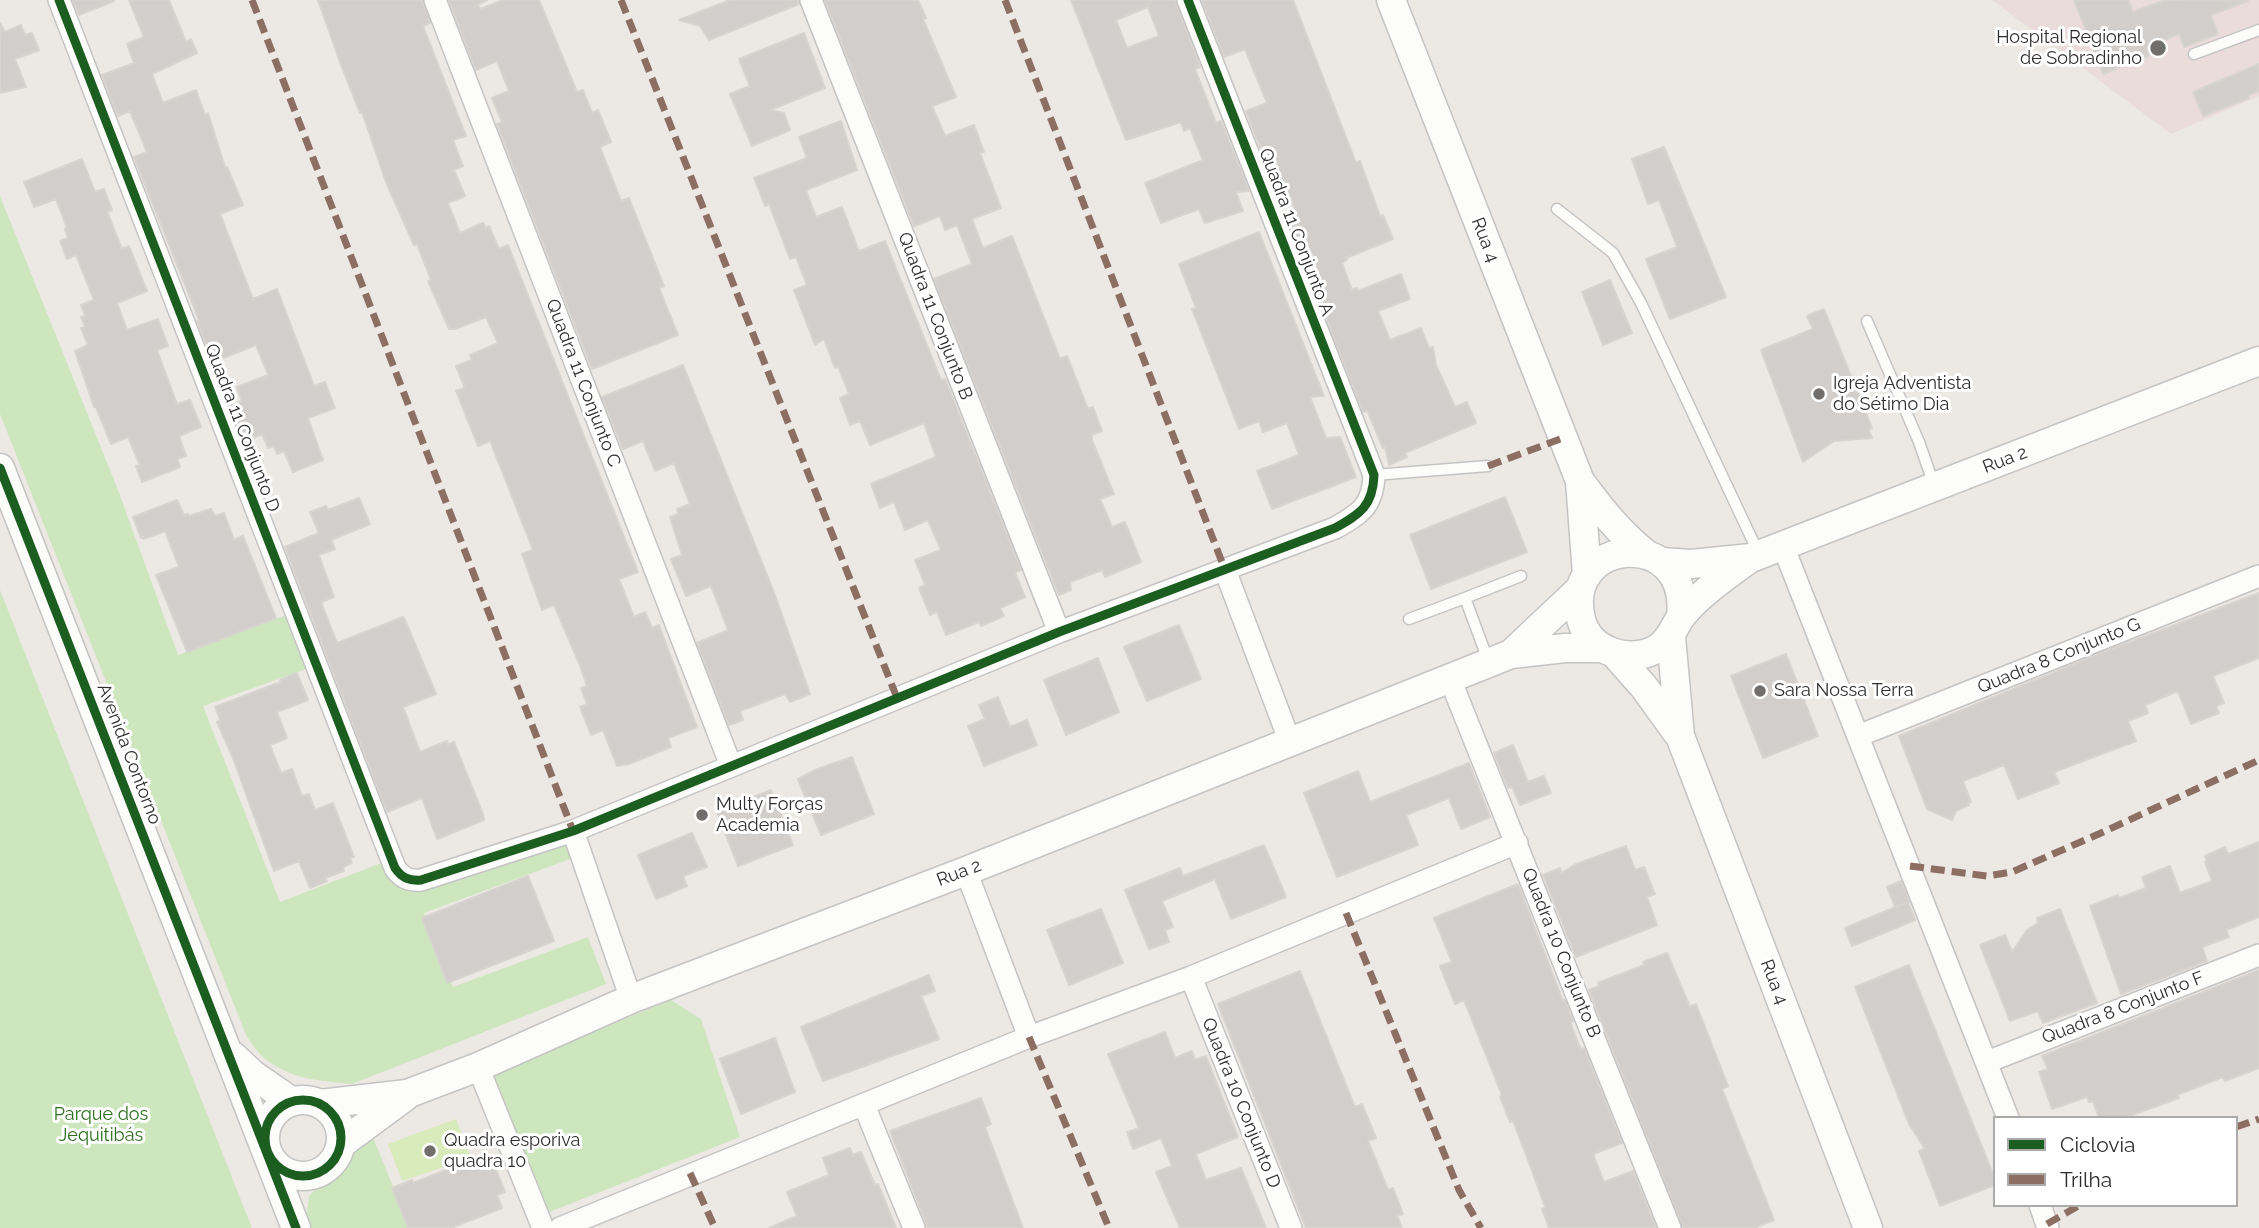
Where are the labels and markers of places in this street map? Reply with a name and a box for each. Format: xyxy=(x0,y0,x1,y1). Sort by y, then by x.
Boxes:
place label: Hospital Regional de Sobradinho xyxy=(1996,27,2142,70)
marker: Hospital Regional de Sobradinho xyxy=(2148,38,2168,58)
place label: Igreja Adventista do Sétimo Dia xyxy=(1833,373,1971,416)
marker: Igreja Adventista do Sétimo Dia xyxy=(1811,386,1827,402)
place label: Sara Nossa Terra xyxy=(1774,680,1914,702)
marker: Sara Nossa Terra xyxy=(1752,683,1768,699)
place label: Multy Forças Academia xyxy=(716,794,823,836)
marker: Multy Forças Academia xyxy=(694,807,710,823)
place label: Quadra esporiva quadra 10 xyxy=(444,1130,580,1172)
marker: Quadra esporiva quadra 10 xyxy=(422,1143,438,1159)

